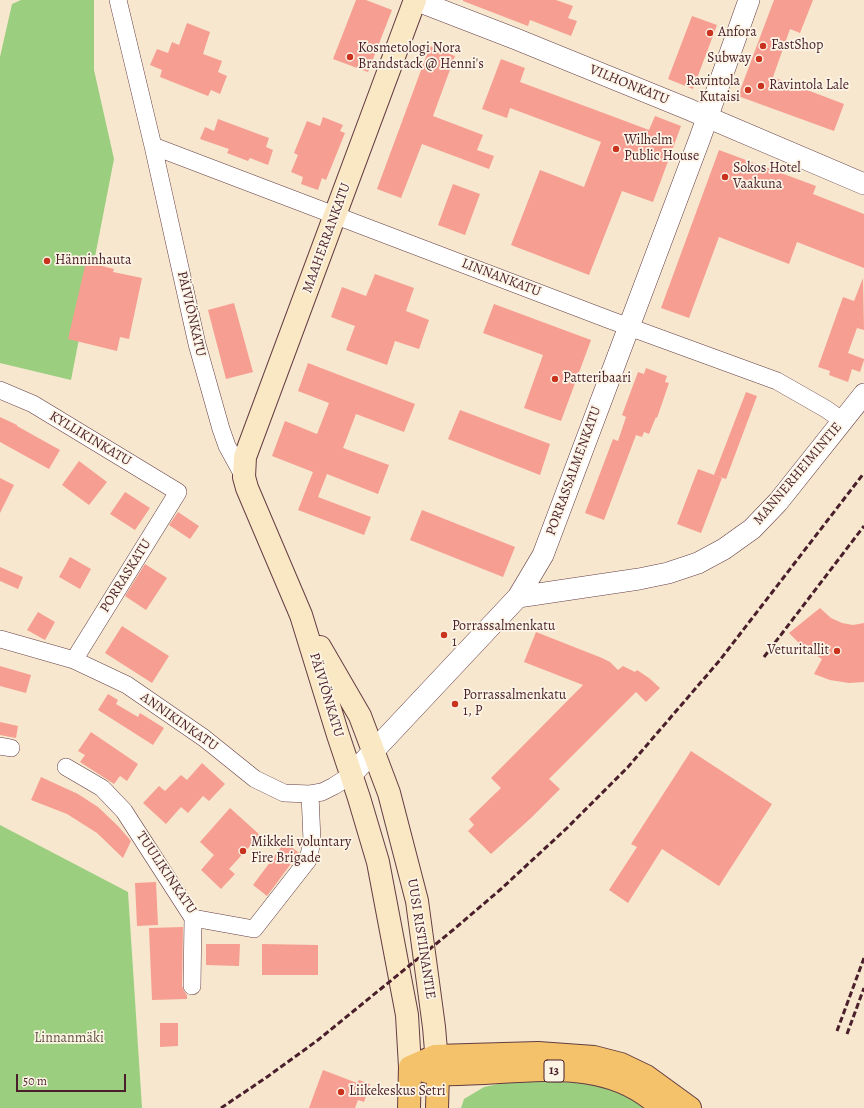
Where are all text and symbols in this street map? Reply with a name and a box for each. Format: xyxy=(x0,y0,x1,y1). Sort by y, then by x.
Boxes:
place label: Anfora xyxy=(718,25,757,41)
marker: Anfora xyxy=(705,28,715,38)
place label: FastShop xyxy=(771,38,823,54)
place label: Kosmetologi Nora Brandstack @ Henni's xyxy=(358,41,484,74)
marker: FastShop xyxy=(758,41,768,51)
place label: Subway xyxy=(707,51,751,67)
marker: Kosmetologi Nora Brandstack @ Henni's xyxy=(345,52,355,62)
marker: Subway xyxy=(754,54,764,64)
street label: VILHONKATU xyxy=(587,61,671,109)
place label: Ravintola Kutaisi xyxy=(686,74,740,106)
place label: Ravintola Lale xyxy=(769,78,849,94)
marker: Ravintola Lale xyxy=(756,81,766,91)
marker: Ravintola Kutaisi xyxy=(743,85,753,95)
place label: Wilhelm Public House xyxy=(624,133,699,166)
marker: Wilhelm Public House xyxy=(611,144,621,154)
place label: Sokos Hotel Vaakuna xyxy=(733,161,801,194)
marker: Sokos Hotel Vaakuna xyxy=(720,172,730,182)
street label: MAAHERRANKATU xyxy=(299,181,355,295)
place label: Hänninhauta xyxy=(55,253,131,269)
street label: LINNANKATU xyxy=(459,255,543,301)
marker: Hänninhauta xyxy=(42,256,52,266)
street label: PÄIVIÖNKATU xyxy=(173,269,209,359)
place label: Patteribaari xyxy=(563,371,631,387)
marker: Patteribaari xyxy=(550,374,560,384)
street label: PORRASSALMENKATU xyxy=(543,404,605,538)
street label: KYLLIKINKATU xyxy=(46,408,134,470)
street label: MANNERHEIMINTIE xyxy=(750,419,846,529)
street label: PORRASKATU xyxy=(97,536,155,616)
place label: Porrassalmenkatu 1 xyxy=(452,619,555,652)
marker: Porrassalmenkatu 1 xyxy=(439,630,449,640)
place label: Veturitallit xyxy=(767,643,829,659)
marker: Veturitallit xyxy=(832,646,842,656)
street label: PÄIVIÖNKATU xyxy=(305,651,347,739)
place label: Porrassalmenkatu 1, P xyxy=(463,688,566,720)
street label: ANNIKINKATU xyxy=(137,689,221,755)
marker: Porrassalmenkatu 1, P xyxy=(450,699,460,709)
street label: TUULIKINKATU xyxy=(132,828,200,918)
place label: Mikkeli voluntary Fire Brigade xyxy=(251,835,351,868)
marker: Mikkeli voluntary Fire Brigade xyxy=(238,846,248,856)
street label: UUSI RISTIINANTIE xyxy=(403,877,439,1001)
park label: Linnanmäki xyxy=(34,1031,104,1047)
road number: 13 xyxy=(544,1060,564,1082)
scale bar xyxy=(18,1066,128,1092)
text: 50 m xyxy=(23,1073,47,1089)
place label: Liikekeskus Setri xyxy=(349,1084,446,1100)
marker: Liikekeskus Setri xyxy=(336,1087,346,1097)

